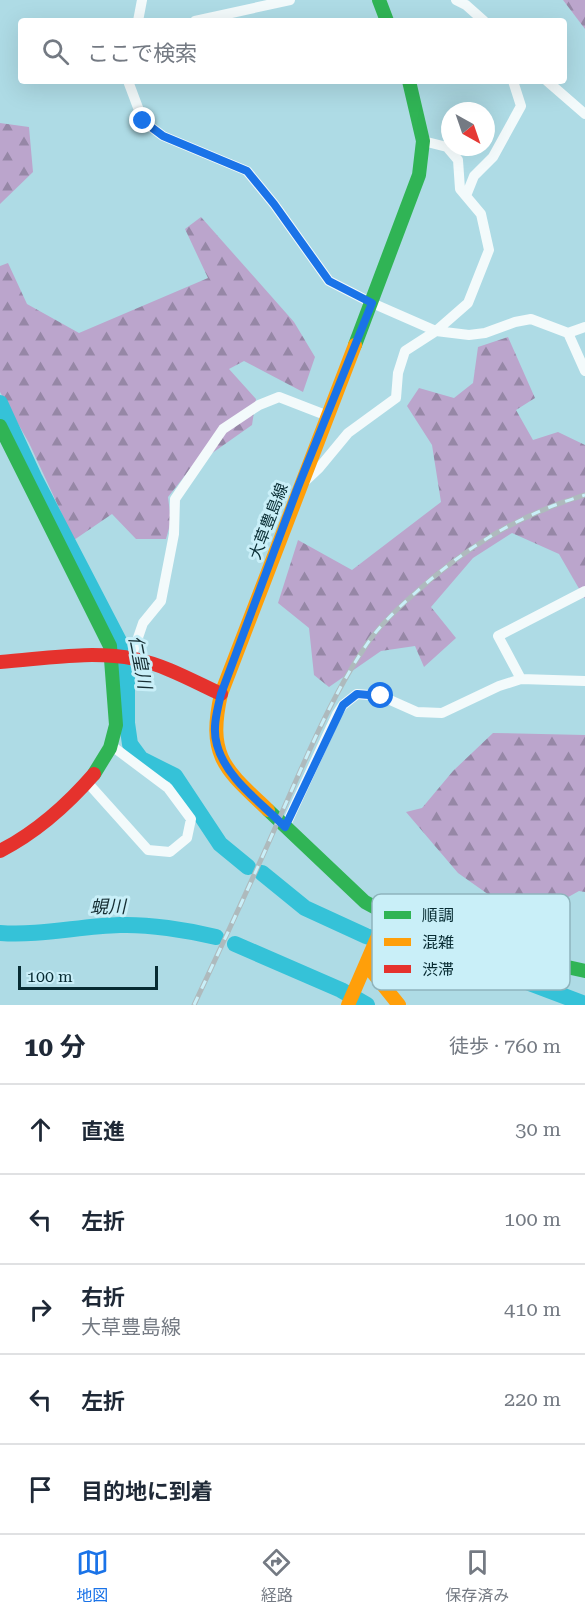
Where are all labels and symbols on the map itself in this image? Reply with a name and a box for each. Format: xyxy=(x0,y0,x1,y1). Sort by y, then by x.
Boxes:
north arrow xyxy=(441,102,495,156)
route end xyxy=(129,107,155,133)
street label: 大草豊島線 xyxy=(245,480,292,562)
water label: 仁皇川 xyxy=(125,633,156,692)
route start xyxy=(367,682,393,708)
legend xyxy=(372,894,570,990)
water label: 蜆川 xyxy=(90,896,128,917)
text: 順調 xyxy=(422,906,454,925)
text: 混雑 xyxy=(422,933,454,952)
text: 渋滞 xyxy=(422,960,454,979)
scale bar xyxy=(18,963,158,990)

